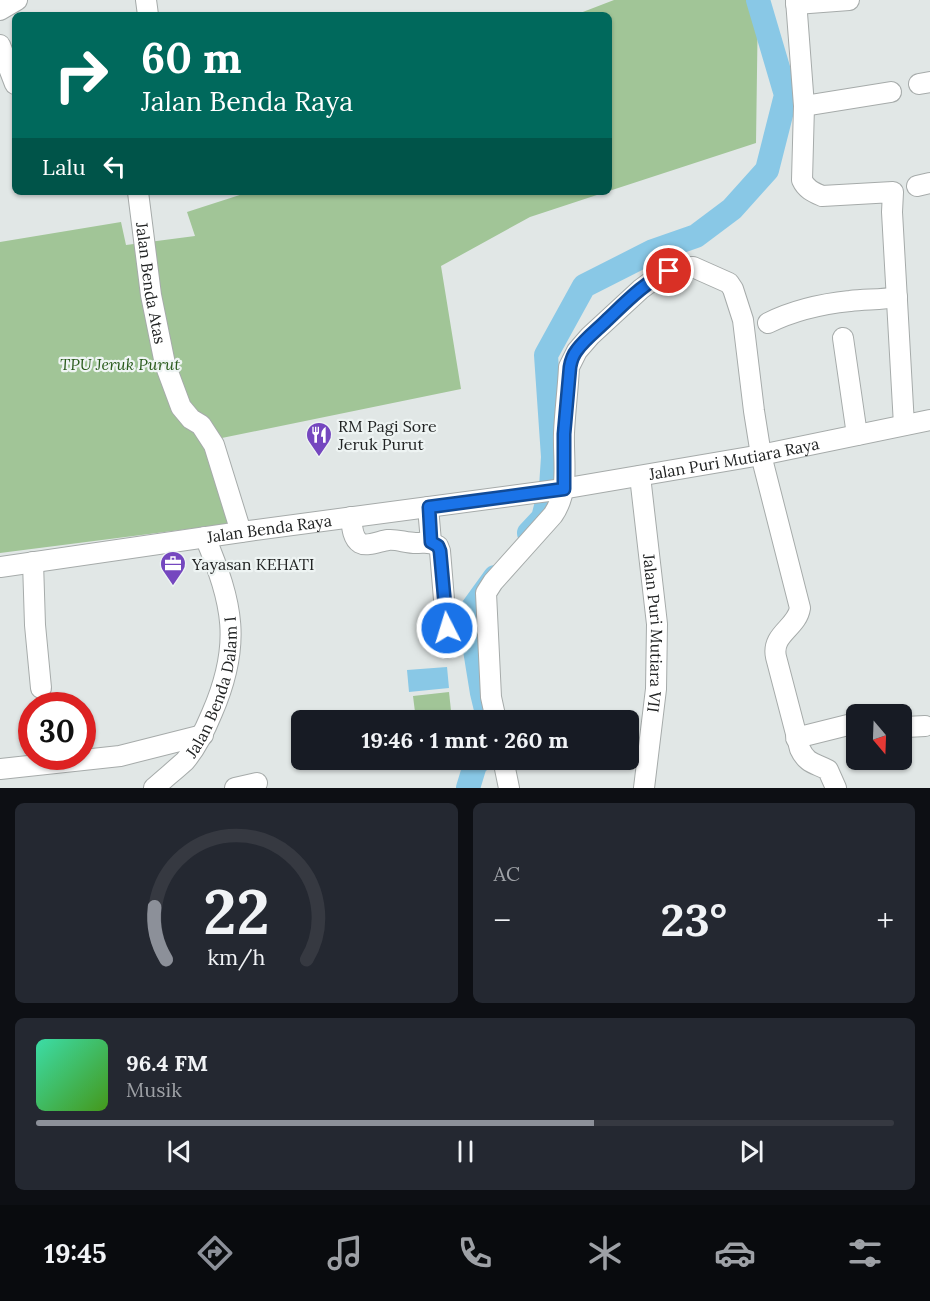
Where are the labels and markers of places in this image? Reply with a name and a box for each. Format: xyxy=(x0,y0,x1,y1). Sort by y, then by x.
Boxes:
pin xyxy=(643,245,694,296)
place label: RM Pagi Sore Jeruk Purut xyxy=(337,416,437,454)
restaurant icon: RM Pagi Sore Jeruk Purut xyxy=(304,420,334,458)
office icon: Yayasan KEHATI xyxy=(158,549,188,587)
place label: Yayasan KEHATI xyxy=(191,554,314,574)

